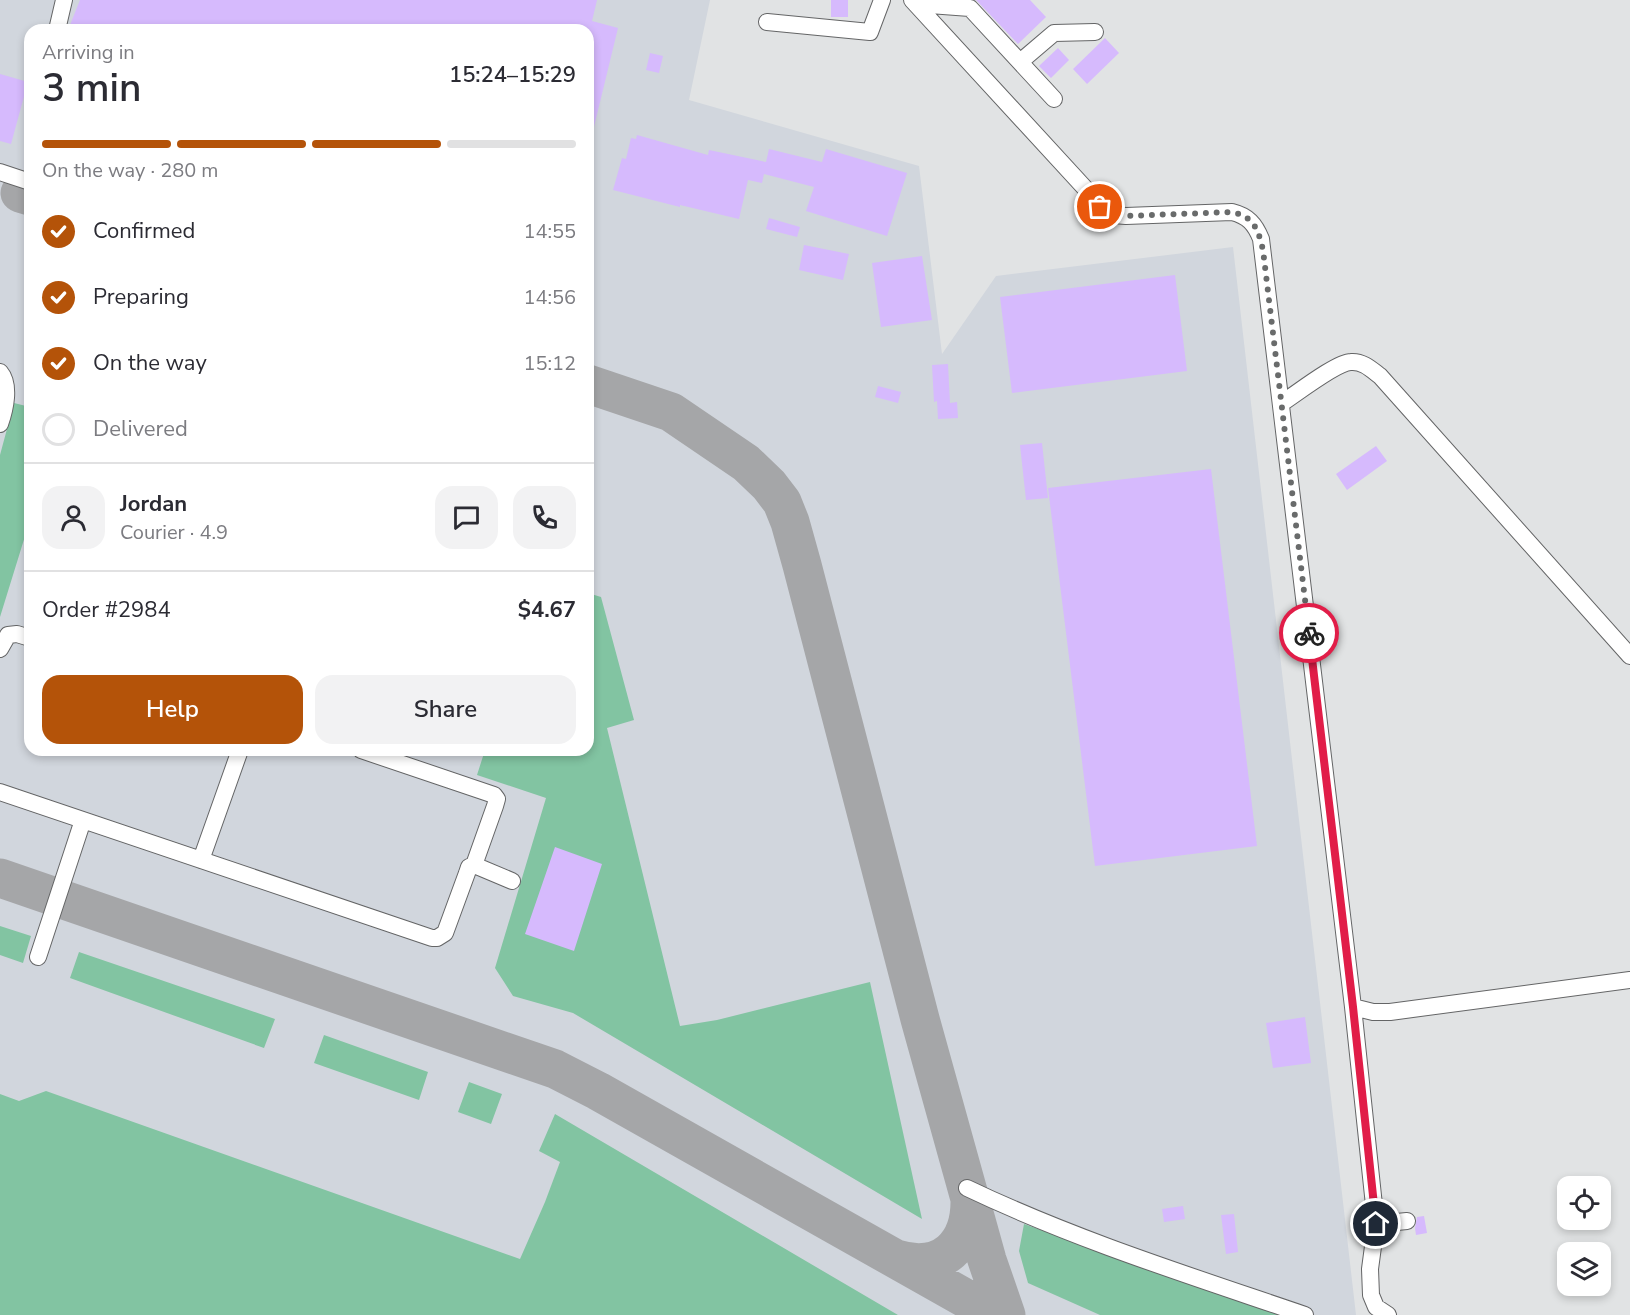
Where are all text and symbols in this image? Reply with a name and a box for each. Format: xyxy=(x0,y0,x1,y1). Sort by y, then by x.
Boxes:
text: Arriving in xyxy=(42,39,135,66)
text: 15:24–15:29 xyxy=(449,60,576,90)
text: 3 min xyxy=(42,62,141,115)
text: On the way · 280 m xyxy=(42,157,218,184)
pin xyxy=(1074,181,1125,232)
icon: bag xyxy=(1083,190,1116,223)
icon: check xyxy=(42,215,75,248)
text: Confirmed xyxy=(93,216,195,246)
text: 14:55 xyxy=(523,218,576,245)
icon: check xyxy=(42,281,75,314)
text: Preparing xyxy=(93,282,189,312)
text: 14:56 xyxy=(523,284,576,311)
icon: check xyxy=(42,347,75,380)
text: On the way xyxy=(93,348,207,378)
text: 15:12 xyxy=(523,350,576,377)
text: Delivered xyxy=(93,414,188,444)
button: person xyxy=(42,486,105,549)
button: chat xyxy=(435,486,498,549)
button: phone xyxy=(513,486,576,549)
text: Jordan xyxy=(120,489,187,519)
text: Courier · 4.9 xyxy=(120,519,228,546)
text: Order #2984 xyxy=(42,595,171,625)
text: $4.67 xyxy=(518,595,576,625)
courier xyxy=(1279,603,1339,663)
icon: bike xyxy=(1293,617,1326,650)
button: Help xyxy=(42,675,303,744)
button: Share xyxy=(315,675,576,744)
map controls xyxy=(1557,1176,1611,1296)
button: locate xyxy=(1557,1176,1611,1230)
pin xyxy=(1350,1198,1401,1249)
icon: home xyxy=(1359,1207,1392,1240)
button: layers xyxy=(1557,1242,1611,1296)

